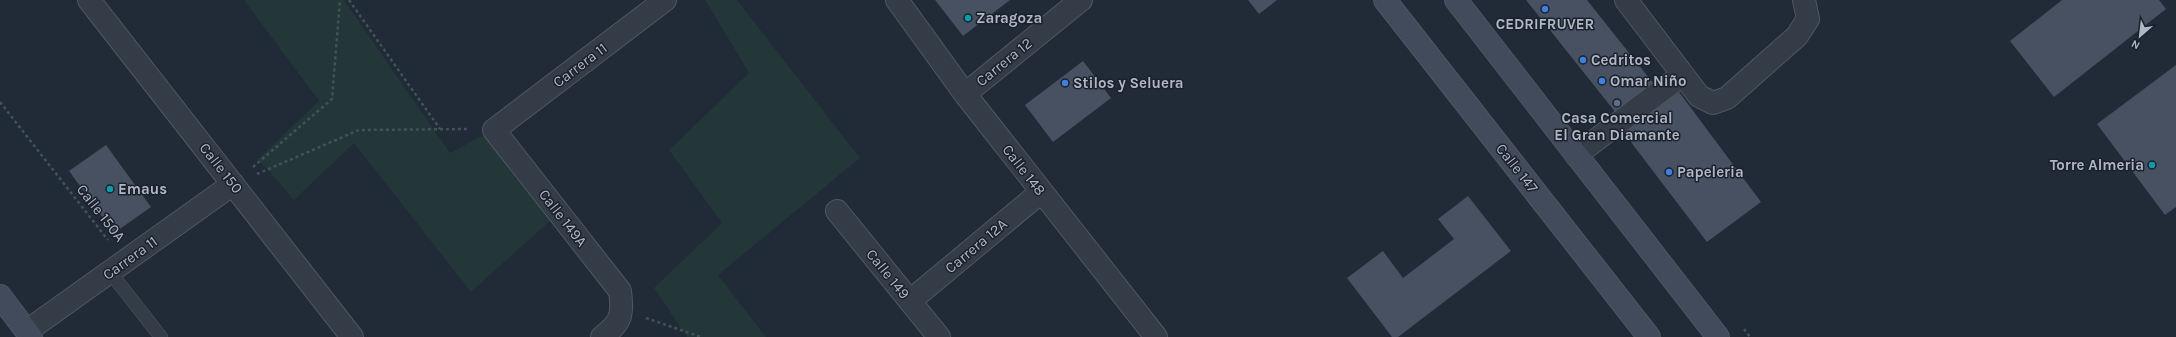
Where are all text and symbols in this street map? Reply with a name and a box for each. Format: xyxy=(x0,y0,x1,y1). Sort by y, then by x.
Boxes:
marker: CEDRIFRUVER xyxy=(1540,4,1550,14)
place label: Zaragoza xyxy=(976,9,1042,27)
marker: Zaragoza xyxy=(963,13,973,23)
place label: CEDRIFRUVER xyxy=(1496,15,1594,33)
north arrow xyxy=(2120,16,2160,56)
street label: Carrera 12 xyxy=(972,34,1036,90)
text: N xyxy=(2129,37,2142,52)
street label: Carrera 11 xyxy=(549,39,611,91)
place label: Cedritos xyxy=(1591,51,1651,69)
marker: Cedritos xyxy=(1578,55,1588,65)
place label: Omar Niño xyxy=(1610,72,1686,90)
place label: Stilos y Seluera xyxy=(1073,74,1184,92)
marker: Omar Niño xyxy=(1597,76,1607,86)
marker: Stilos y Seluera xyxy=(1060,78,1070,88)
marker: Casa Comercial El Gran Diamante xyxy=(1612,98,1622,108)
place label: Casa Comercial El Gran Diamante xyxy=(1554,109,1680,144)
street label: Calle 150 xyxy=(196,139,246,197)
street label: Calle 147 xyxy=(1492,140,1542,196)
street label: Calle 148 xyxy=(999,141,1049,199)
place label: Torre Almeria xyxy=(2050,156,2144,174)
marker: Torre Almeria xyxy=(2147,160,2157,170)
place label: Papeleria xyxy=(1677,163,1744,181)
marker: Papeleria xyxy=(1664,167,1674,177)
place label: Emaus xyxy=(118,180,167,198)
street label: Calle 150A xyxy=(73,181,129,246)
marker: Emaus xyxy=(105,184,115,194)
street label: Calle 149A xyxy=(535,186,591,251)
street label: Carrera 12A xyxy=(941,215,1011,277)
street label: Carrera 11 xyxy=(99,232,161,284)
street label: Calle 149 xyxy=(862,245,914,303)

